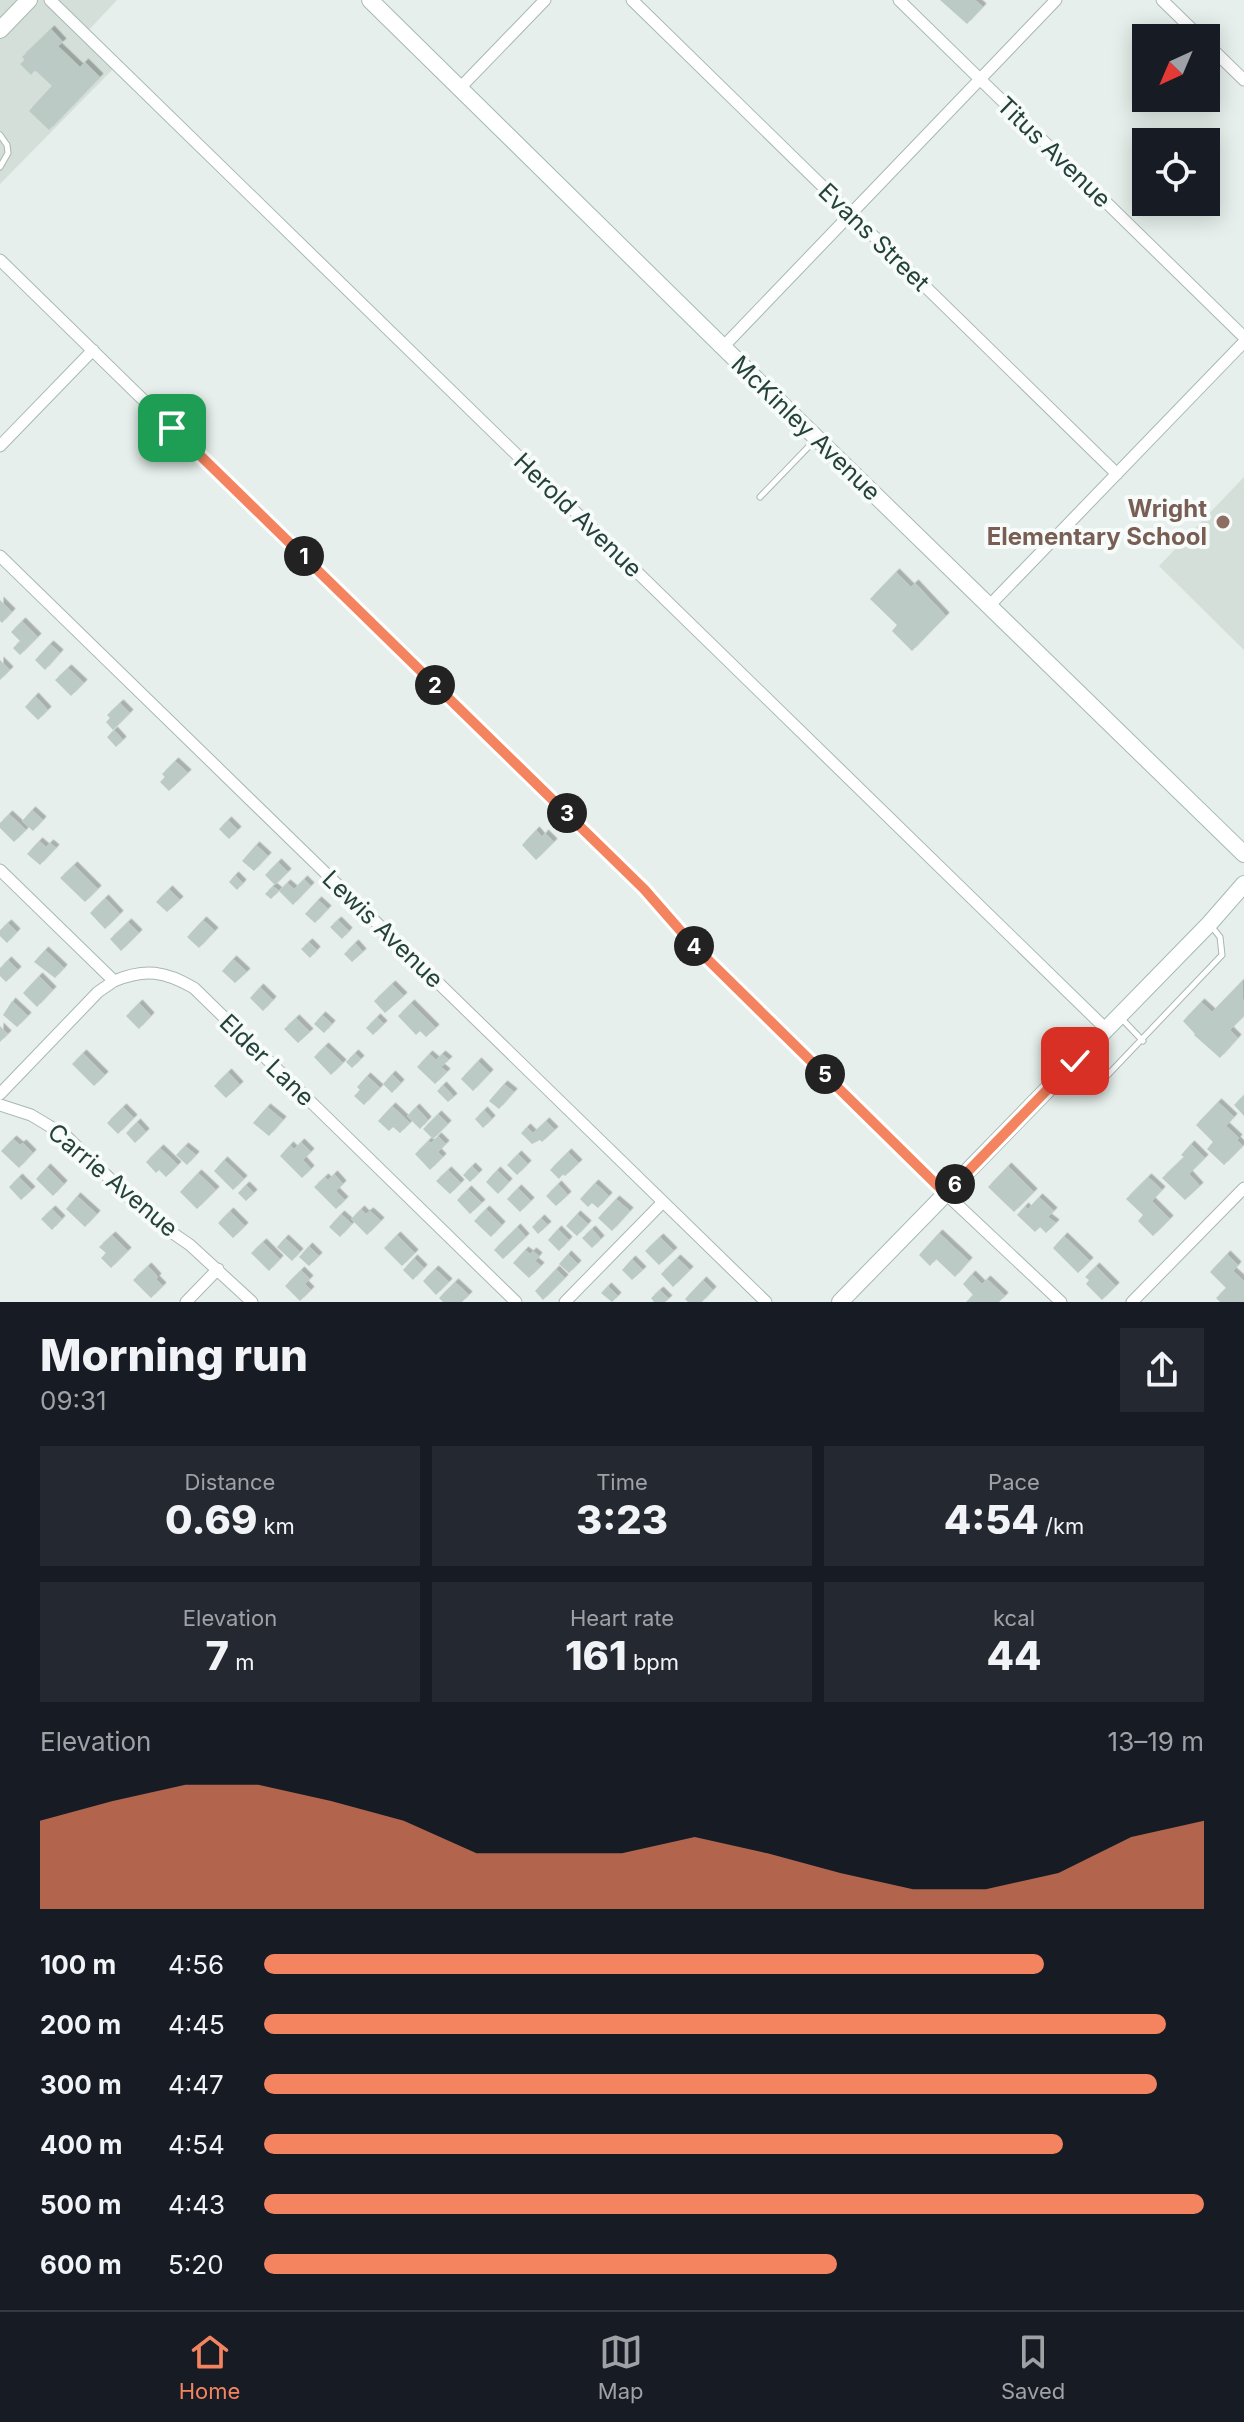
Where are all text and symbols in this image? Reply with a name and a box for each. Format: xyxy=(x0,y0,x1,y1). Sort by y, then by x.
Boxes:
north arrow xyxy=(1132,24,1220,112)
map controls xyxy=(1132,24,1220,216)
street label: Titus Avenue xyxy=(991,90,1117,214)
button: locate xyxy=(1132,128,1220,216)
street label: Evans Street xyxy=(813,177,935,297)
street label: McKinley Avenue xyxy=(726,350,886,506)
pin xyxy=(138,394,206,462)
icon: arrive xyxy=(150,406,194,450)
street label: Herold Avenue xyxy=(508,447,648,583)
place label: Wright Elementary School xyxy=(987,494,1207,551)
marker: Wright Elementary School xyxy=(1214,513,1232,531)
pin: 1 xyxy=(284,536,324,576)
text: 1 xyxy=(299,543,309,569)
pin: 2 xyxy=(415,665,455,705)
text: 2 xyxy=(428,672,442,698)
pin: 3 xyxy=(547,793,587,833)
text: 3 xyxy=(560,800,574,826)
street label: Lewis Avenue xyxy=(317,864,449,994)
pin: 4 xyxy=(674,926,714,966)
text: 4 xyxy=(687,933,701,959)
street label: Elder Lane xyxy=(214,1008,320,1112)
pin xyxy=(1041,1027,1109,1095)
icon: check xyxy=(1053,1039,1097,1083)
pin: 5 xyxy=(805,1054,845,1094)
text: 5 xyxy=(818,1061,832,1087)
street label: Carrie Avenue xyxy=(42,1117,184,1243)
pin: 6 xyxy=(935,1164,975,1204)
text: 6 xyxy=(948,1171,962,1197)
text: Morning run xyxy=(40,1328,308,1382)
button: share xyxy=(1120,1328,1204,1412)
text: 09:31 xyxy=(40,1385,107,1416)
text: Distance xyxy=(185,1469,275,1495)
text: Time xyxy=(596,1469,648,1495)
text: Pace xyxy=(988,1469,1040,1495)
text: 0.69 xyxy=(165,1495,257,1544)
text: 3:23 xyxy=(576,1495,668,1544)
text: 4:54 xyxy=(944,1495,1039,1544)
text: km xyxy=(257,1513,295,1539)
text: /km xyxy=(1039,1513,1084,1539)
text: Elevation xyxy=(183,1605,277,1631)
text: Heart rate xyxy=(570,1605,674,1631)
text: kcal xyxy=(993,1605,1035,1631)
text: 7 xyxy=(206,1631,229,1680)
text: 161 xyxy=(565,1631,627,1680)
text: 44 xyxy=(986,1631,1042,1680)
text: m xyxy=(229,1649,254,1675)
text: bpm xyxy=(627,1649,679,1675)
text: Elevation xyxy=(40,1726,151,1757)
text: 13–19 m xyxy=(1108,1726,1204,1757)
text: 100 m xyxy=(40,1949,116,1980)
text: 4:56 xyxy=(168,1949,224,1980)
text: 200 m xyxy=(40,2009,121,2040)
text: 4:45 xyxy=(168,2009,225,2040)
text: 300 m xyxy=(40,2069,122,2100)
text: 4:47 xyxy=(168,2069,224,2100)
text: 400 m xyxy=(40,2129,123,2160)
text: 4:54 xyxy=(168,2129,225,2160)
text: 500 m xyxy=(40,2189,122,2220)
text: 4:43 xyxy=(168,2189,225,2220)
text: 600 m xyxy=(40,2249,122,2280)
text: 5:20 xyxy=(168,2249,224,2280)
tab: Home xyxy=(179,2330,240,2404)
tab: Map xyxy=(598,2330,643,2404)
tab: Saved xyxy=(1001,2330,1065,2404)

